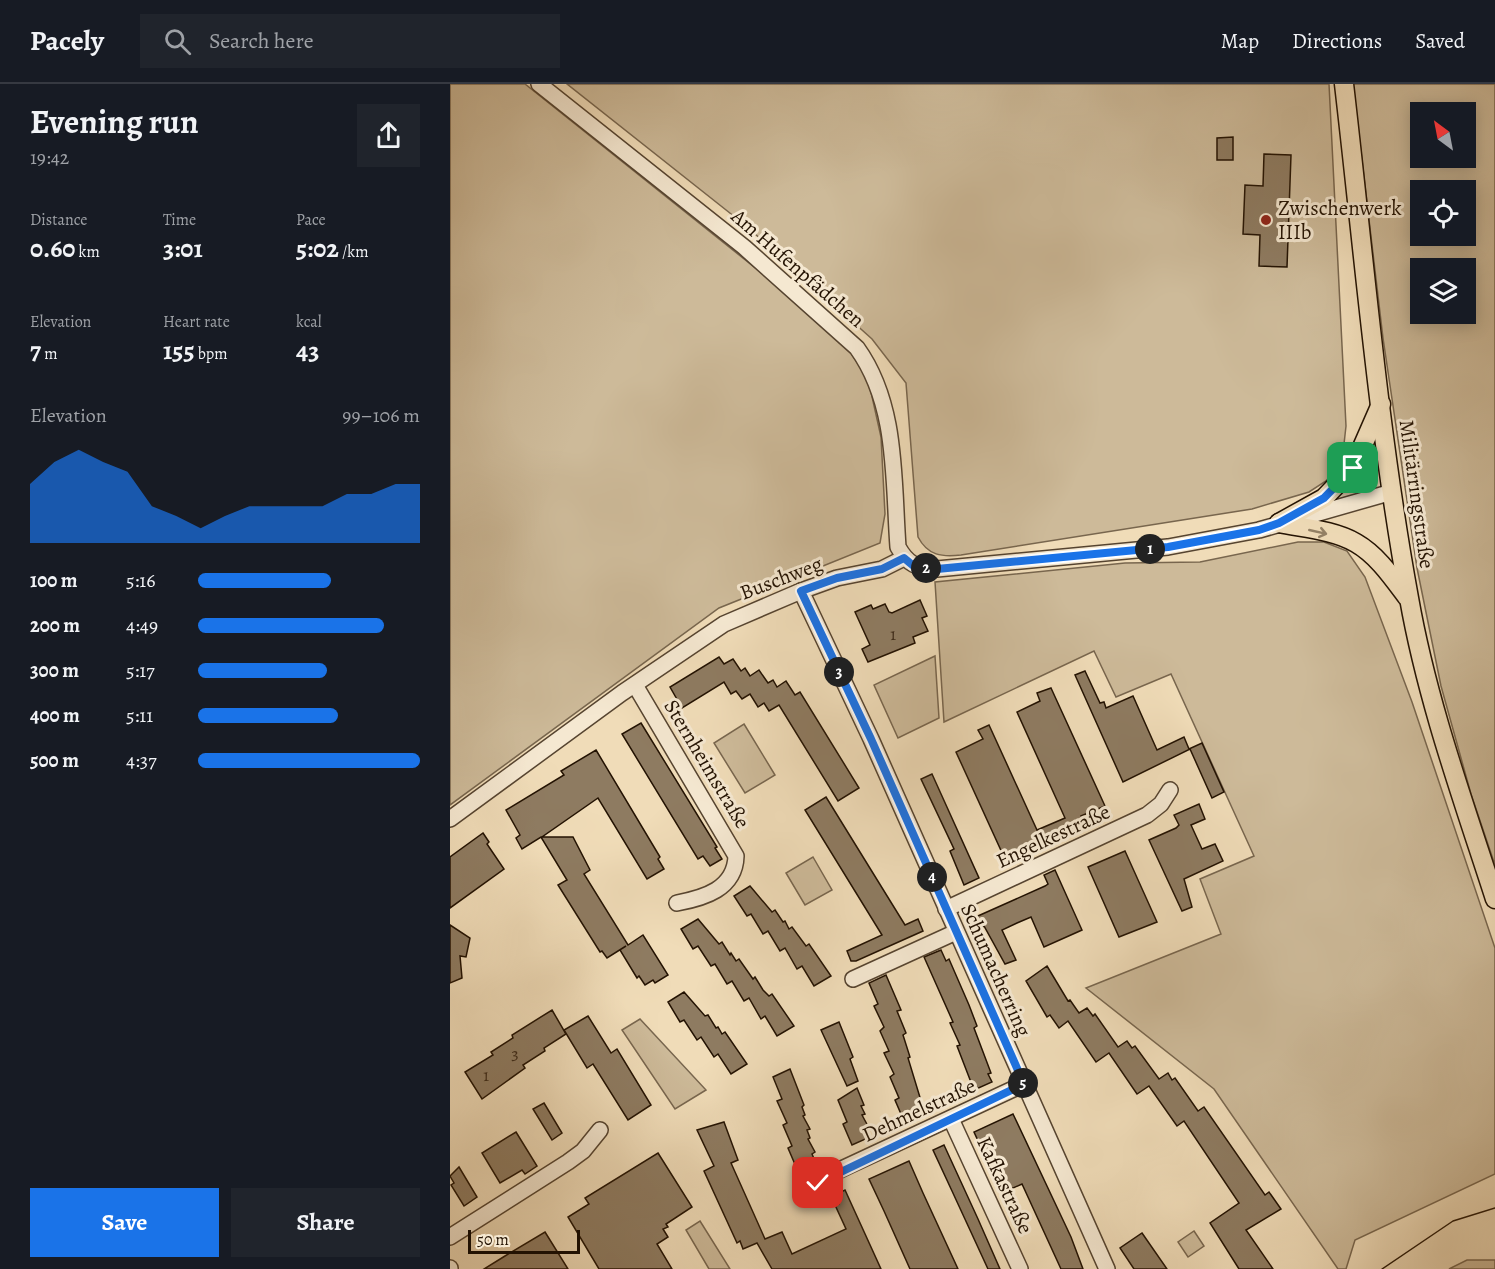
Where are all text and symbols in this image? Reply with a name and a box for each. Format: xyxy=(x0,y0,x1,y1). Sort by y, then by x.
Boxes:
search box xyxy=(140,14,560,68)
text: Pacely xyxy=(30,22,104,60)
icon: search xyxy=(161,25,194,58)
text: Search here xyxy=(209,26,314,56)
text: Map xyxy=(1221,27,1259,55)
text: Directions xyxy=(1292,27,1382,55)
text: Saved xyxy=(1415,27,1465,55)
text: Evening run xyxy=(30,99,199,144)
north arrow xyxy=(1410,102,1476,168)
map controls xyxy=(1410,102,1476,324)
button: share xyxy=(357,104,420,167)
text: 19:42 xyxy=(30,144,69,171)
button: locate xyxy=(1410,180,1476,246)
place label: Zwischenwerk IIIb xyxy=(1278,194,1402,246)
street label: Am Hufenpfädchen xyxy=(725,202,871,334)
text: Distance xyxy=(30,209,87,231)
text: Time xyxy=(163,209,196,231)
text: Pace xyxy=(296,209,326,231)
marker: Zwischenwerk IIIb xyxy=(1259,213,1273,227)
text: 0.60 xyxy=(30,231,75,266)
text: 3:01 xyxy=(163,231,203,266)
text: 5:02 xyxy=(296,231,339,266)
text: km xyxy=(75,241,100,263)
text: /km xyxy=(339,241,369,263)
button: layers xyxy=(1410,258,1476,324)
text: Elevation xyxy=(30,311,91,333)
text: Heart rate xyxy=(163,311,230,333)
text: kcal xyxy=(296,311,322,333)
text: 7 xyxy=(30,333,41,368)
text: 155 xyxy=(163,333,195,368)
text: 43 xyxy=(296,333,319,368)
text: m xyxy=(41,343,58,365)
text: bpm xyxy=(195,343,228,365)
text: Elevation xyxy=(30,402,107,429)
text: 99–106 m xyxy=(342,402,420,429)
street label: Militärringstraße xyxy=(1393,418,1441,570)
pin xyxy=(1327,442,1378,493)
icon: arrive xyxy=(1336,451,1369,484)
one-way arrow xyxy=(1308,526,1327,538)
pin: 1 xyxy=(1135,534,1165,564)
text: 1 xyxy=(1147,538,1153,560)
street label: Buschweg xyxy=(736,549,827,607)
pin: 2 xyxy=(911,553,941,583)
text: 2 xyxy=(922,557,930,579)
text: 100 m xyxy=(30,567,78,594)
text: 5:16 xyxy=(126,567,155,594)
text: 200 m xyxy=(30,612,80,639)
text: 4:49 xyxy=(126,612,158,639)
house number: 1 xyxy=(890,622,896,646)
text: 300 m xyxy=(30,657,79,684)
text: 5:17 xyxy=(126,657,155,684)
pin: 3 xyxy=(824,657,854,687)
text: 3 xyxy=(836,661,842,683)
street label: Sternheimstraße xyxy=(657,694,757,834)
text: 400 m xyxy=(30,702,80,729)
text: 5:11 xyxy=(126,702,153,729)
text: 500 m xyxy=(30,747,79,774)
text: 4:37 xyxy=(126,747,157,774)
street label: Engelkestraße xyxy=(992,797,1114,875)
pin: 4 xyxy=(917,862,947,892)
text: 4 xyxy=(928,866,936,888)
street label: Schumacherring xyxy=(954,899,1038,1041)
house number: 3 xyxy=(511,1041,519,1065)
house number: 1 xyxy=(483,1063,489,1087)
pin: 5 xyxy=(1008,1068,1038,1098)
street label: Dehmelstraße xyxy=(858,1071,980,1149)
text: 5 xyxy=(1020,1072,1026,1094)
street label: Kafkastraße xyxy=(970,1132,1040,1238)
pin xyxy=(792,1157,843,1208)
icon: check xyxy=(801,1166,834,1199)
button: Save xyxy=(30,1188,219,1257)
button: Share xyxy=(231,1188,420,1257)
scale bar xyxy=(468,1227,580,1254)
text: 50 m xyxy=(477,1229,509,1251)

